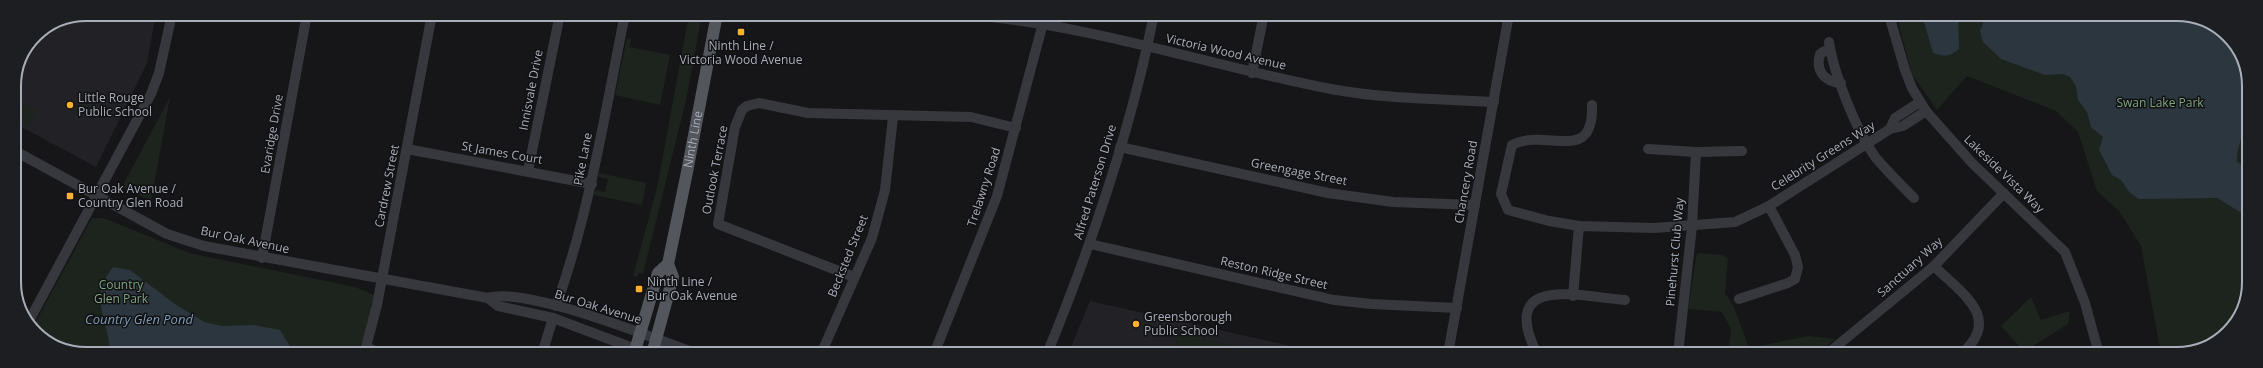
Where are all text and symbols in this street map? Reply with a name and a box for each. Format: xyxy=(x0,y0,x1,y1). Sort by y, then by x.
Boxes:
marker: Ninth Line / Victoria Wood Avenue xyxy=(736,27,746,37)
street label: Victoria Wood Avenue xyxy=(1164,29,1288,74)
place label: Ninth Line / Victoria Wood Avenue xyxy=(680,37,803,68)
street label: Innisvale Drive xyxy=(514,48,547,132)
place label: Little Rouge Public School xyxy=(78,89,152,120)
street label: Evaridge Drive xyxy=(256,93,287,175)
park label: Swan Lake Park xyxy=(2116,94,2204,111)
marker: Little Rouge Public School xyxy=(65,100,75,110)
street label: Ninth Line xyxy=(679,109,706,169)
street label: Celebrity Greens Way xyxy=(1767,116,1879,195)
street label: Alfred Paterson Drive xyxy=(1069,122,1120,241)
street label: Outlook Terrace xyxy=(698,124,732,216)
street label: Pike Lane xyxy=(569,131,596,187)
street label: Lakeside Vista Way xyxy=(1960,131,2049,217)
street label: St James Court xyxy=(460,137,544,168)
street label: Chancery Road xyxy=(1450,139,1481,225)
street label: Cardrew Street xyxy=(370,143,403,229)
street label: Trelawny Road xyxy=(963,145,1004,229)
street label: Greengage Street xyxy=(1250,154,1349,189)
place label: Bur Oak Avenue / Country Glen Road xyxy=(78,180,183,211)
marker: Bur Oak Avenue / Country Glen Road xyxy=(65,191,75,201)
street label: Pinehurst Club Way xyxy=(1661,196,1688,307)
street label: Becksted Street xyxy=(823,212,872,299)
street label: Bur Oak Avenue xyxy=(199,222,291,257)
street label: Sanctuary Way xyxy=(1873,232,1947,301)
street label: Reston Ridge Street xyxy=(1219,252,1329,293)
place label: Ninth Line / Bur Oak Avenue xyxy=(647,273,738,304)
park label: Country Glen Park xyxy=(94,276,149,307)
marker: Ninth Line / Bur Oak Avenue xyxy=(634,284,644,294)
street label: Bur Oak Avenue xyxy=(552,285,644,328)
place label: Greensborough Public School xyxy=(1144,308,1232,339)
water label: Country Glen Pond xyxy=(85,310,193,328)
marker: Greensborough Public School xyxy=(1131,319,1141,329)

